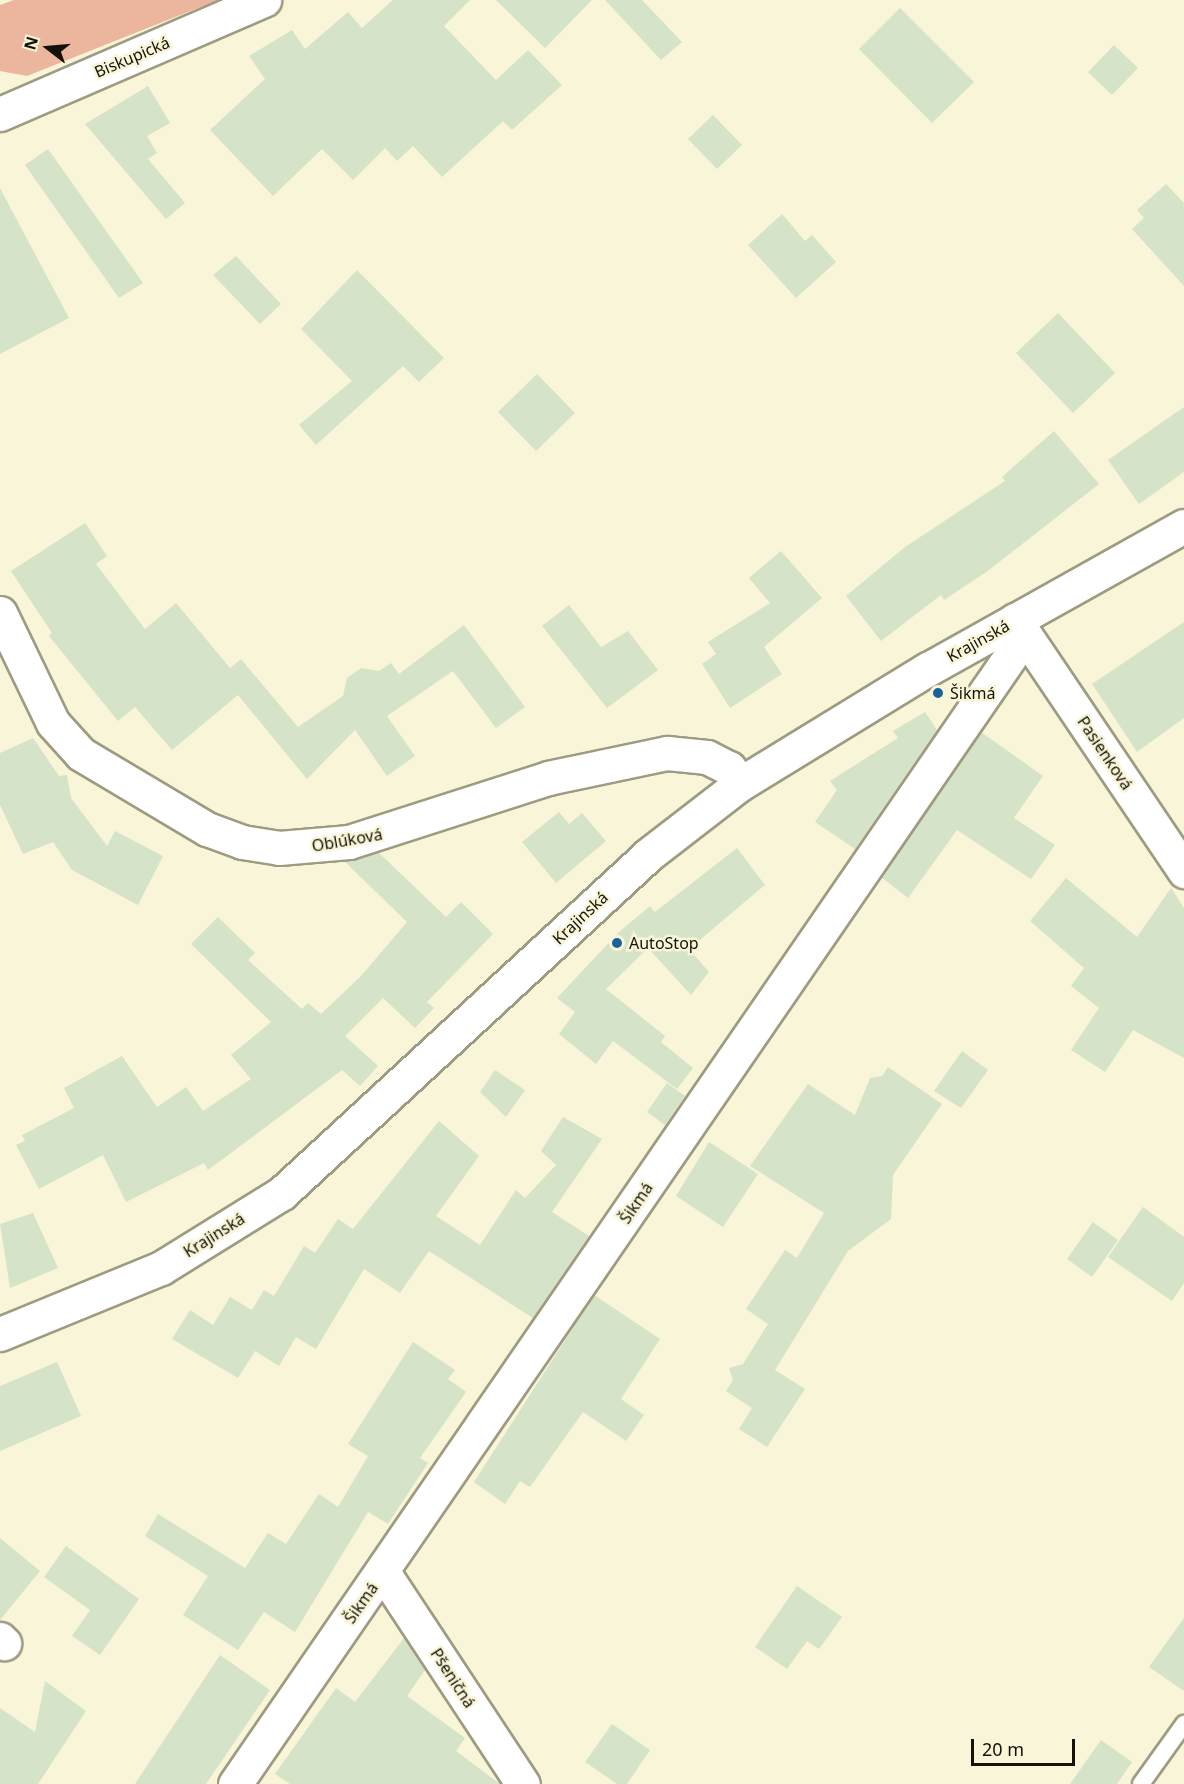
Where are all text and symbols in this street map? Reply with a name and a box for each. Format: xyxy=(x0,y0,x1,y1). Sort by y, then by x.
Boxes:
north arrow xyxy=(18,18,78,78)
street label: Biskupická xyxy=(92,33,172,81)
text: N xyxy=(18,34,43,52)
street label: Krajinská xyxy=(943,616,1013,666)
place label: Šikmá xyxy=(950,683,995,703)
marker: Šikmá xyxy=(931,686,945,700)
street label: Pasienková xyxy=(1073,713,1137,793)
street label: Oblúková xyxy=(310,824,384,856)
street label: Krajinská xyxy=(548,888,612,948)
place label: AutoStop xyxy=(629,933,699,953)
marker: AutoStop xyxy=(610,936,624,950)
street label: Šikmá xyxy=(615,1179,657,1227)
street label: Krajinská xyxy=(180,1209,248,1261)
street label: Šikmá xyxy=(340,1579,382,1627)
street label: Pšeničná xyxy=(427,1645,479,1711)
scale bar xyxy=(974,1727,1078,1765)
text: 20 m xyxy=(982,1737,1024,1761)

